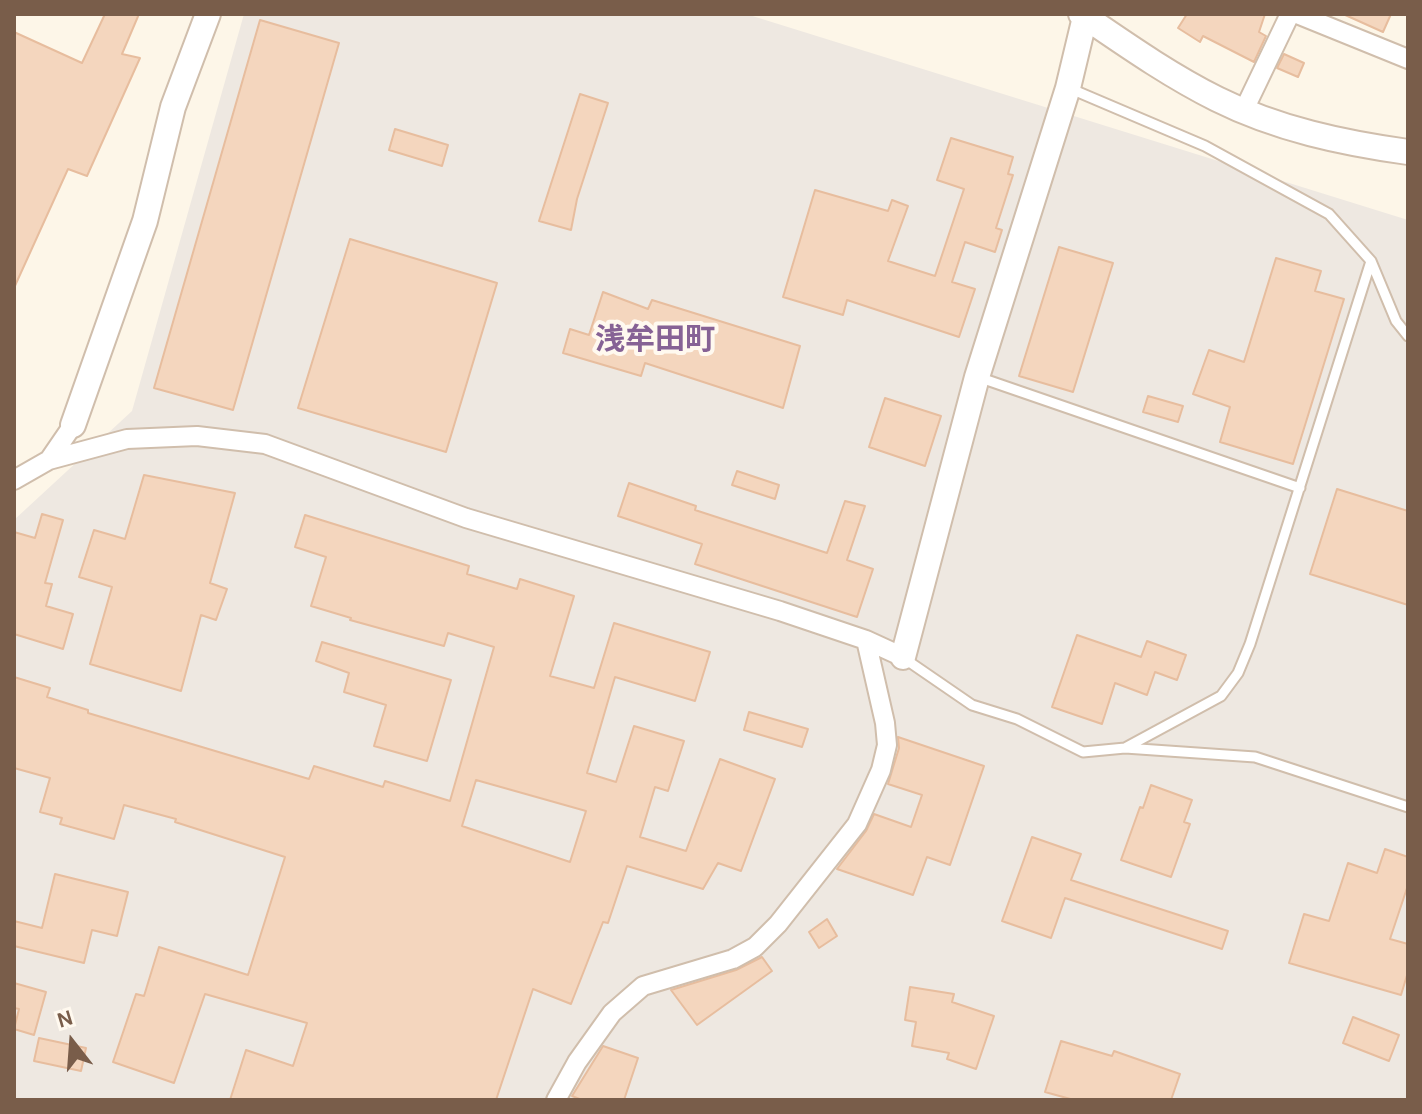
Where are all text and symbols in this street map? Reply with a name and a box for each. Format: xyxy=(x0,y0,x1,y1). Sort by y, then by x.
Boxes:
district label: 浅牟田町 xyxy=(595,322,715,358)
north arrow xyxy=(32,1002,112,1082)
text: N xyxy=(54,1004,76,1034)

